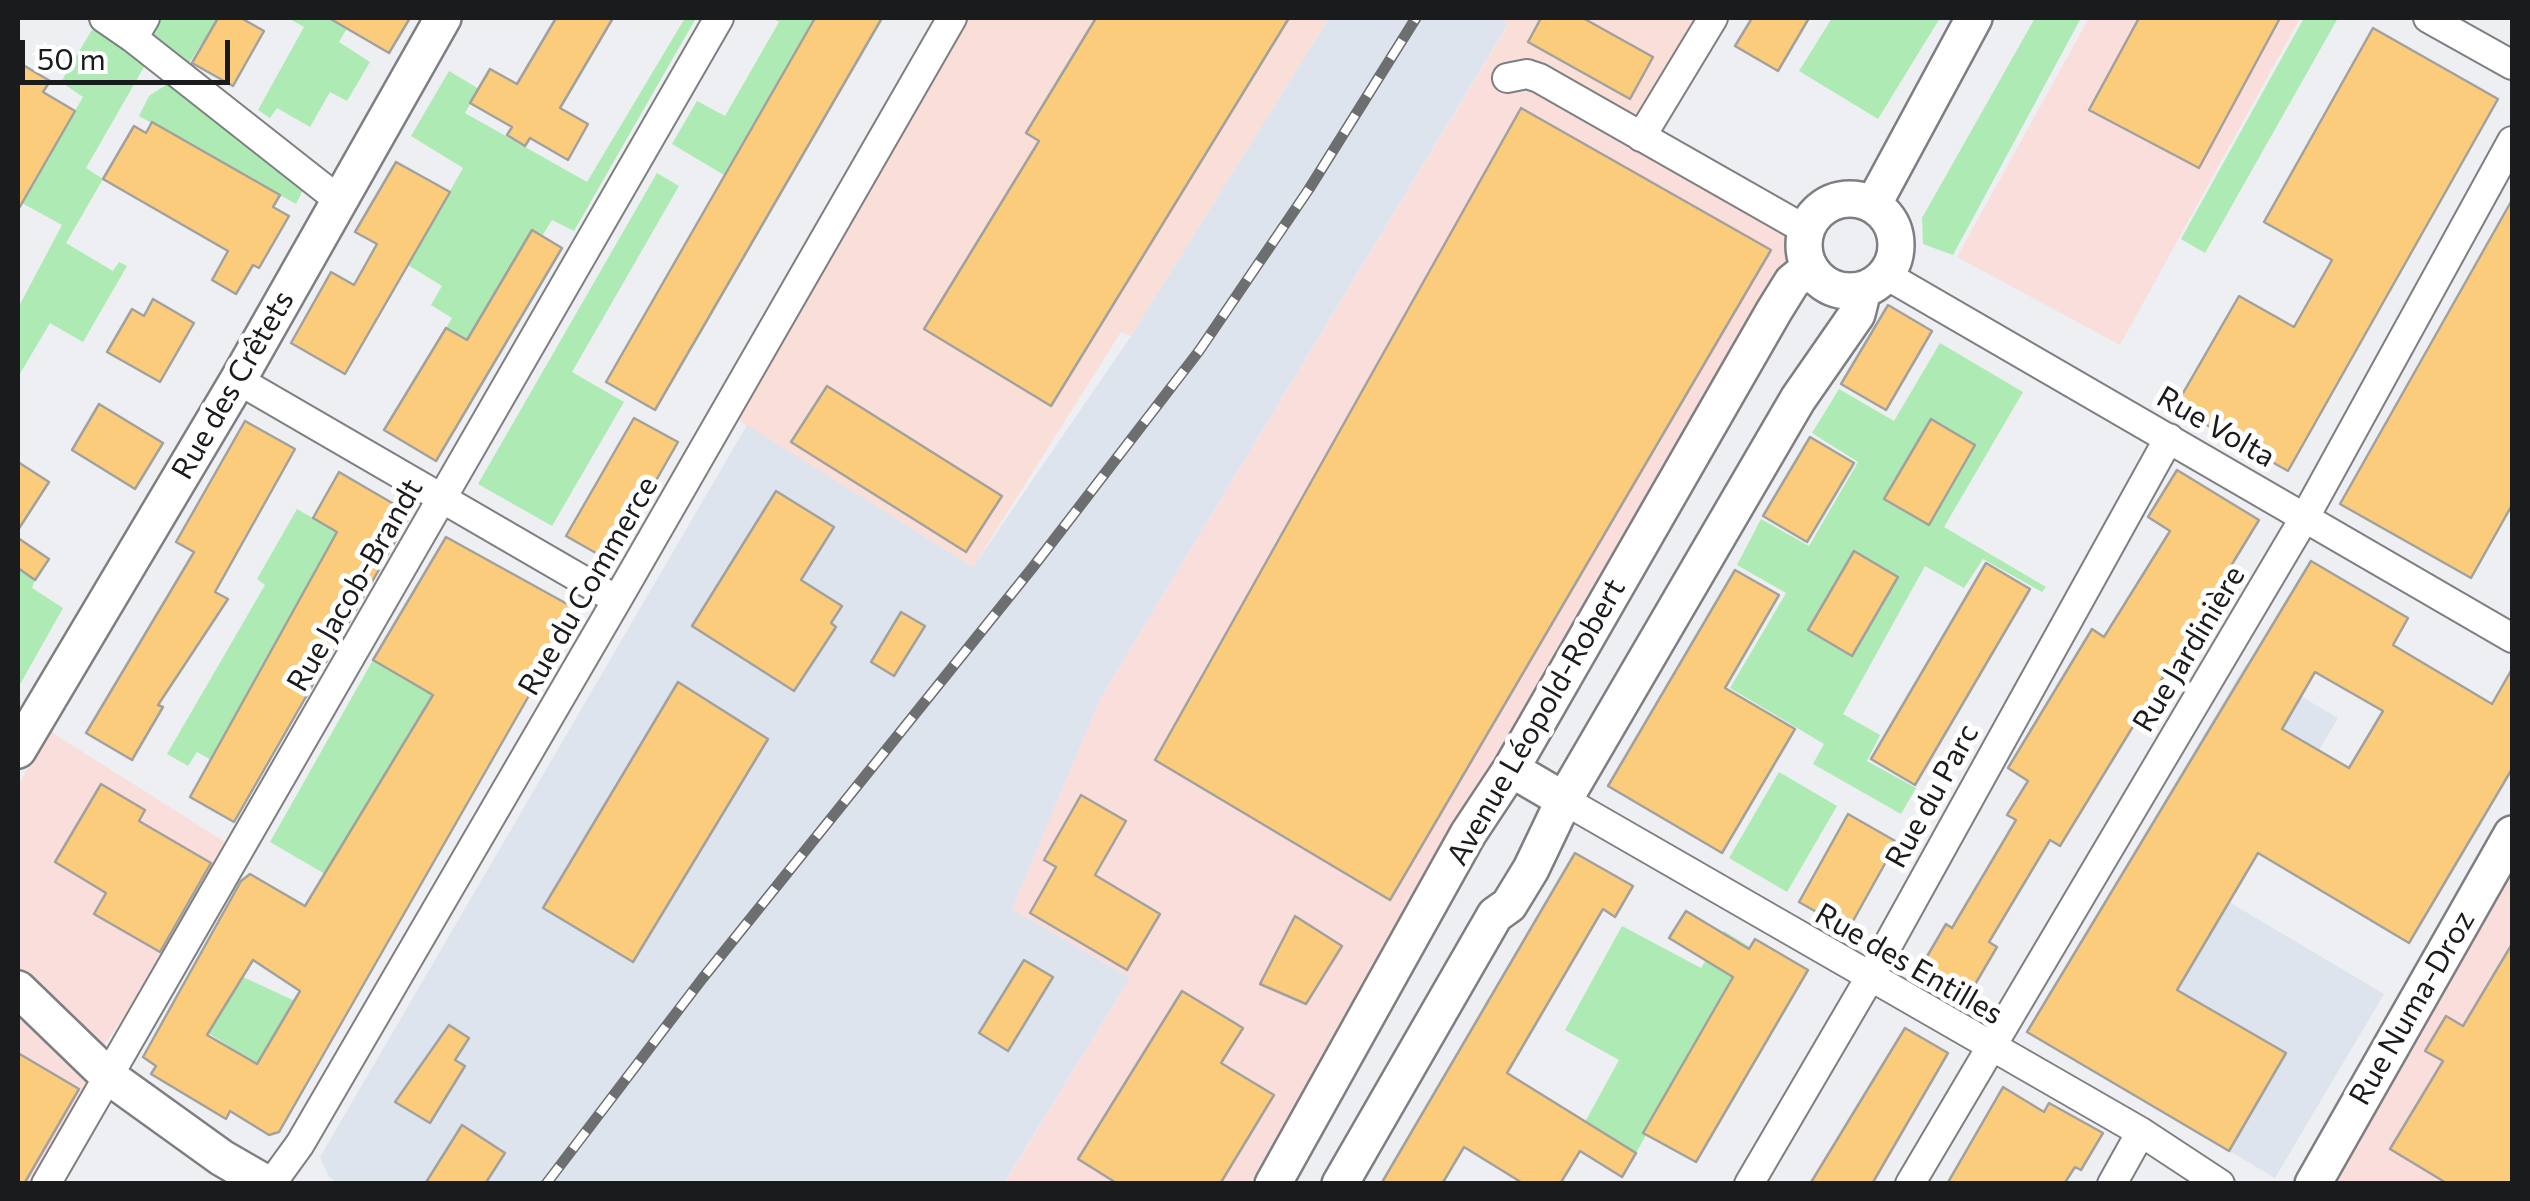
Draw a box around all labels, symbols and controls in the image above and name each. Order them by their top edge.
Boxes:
scale bar [25,20,235,82]
text: 50 m [37,39,106,76]
street label: Rue des Crêtets [164,284,302,486]
street label: Rue Volta [2151,379,2281,475]
street label: Rue du Commerce [511,470,665,702]
street label: Rue Jacob-Brandt [280,472,430,698]
street label: Rue Jardinière [2125,559,2253,739]
street label: Avenue Léopold-Robert [1439,572,1633,872]
street label: Rue du Parc [1878,718,1986,874]
street label: Rue des Entilles [1809,896,2009,1032]
street label: Rue Numa-Droz [2342,904,2482,1112]

